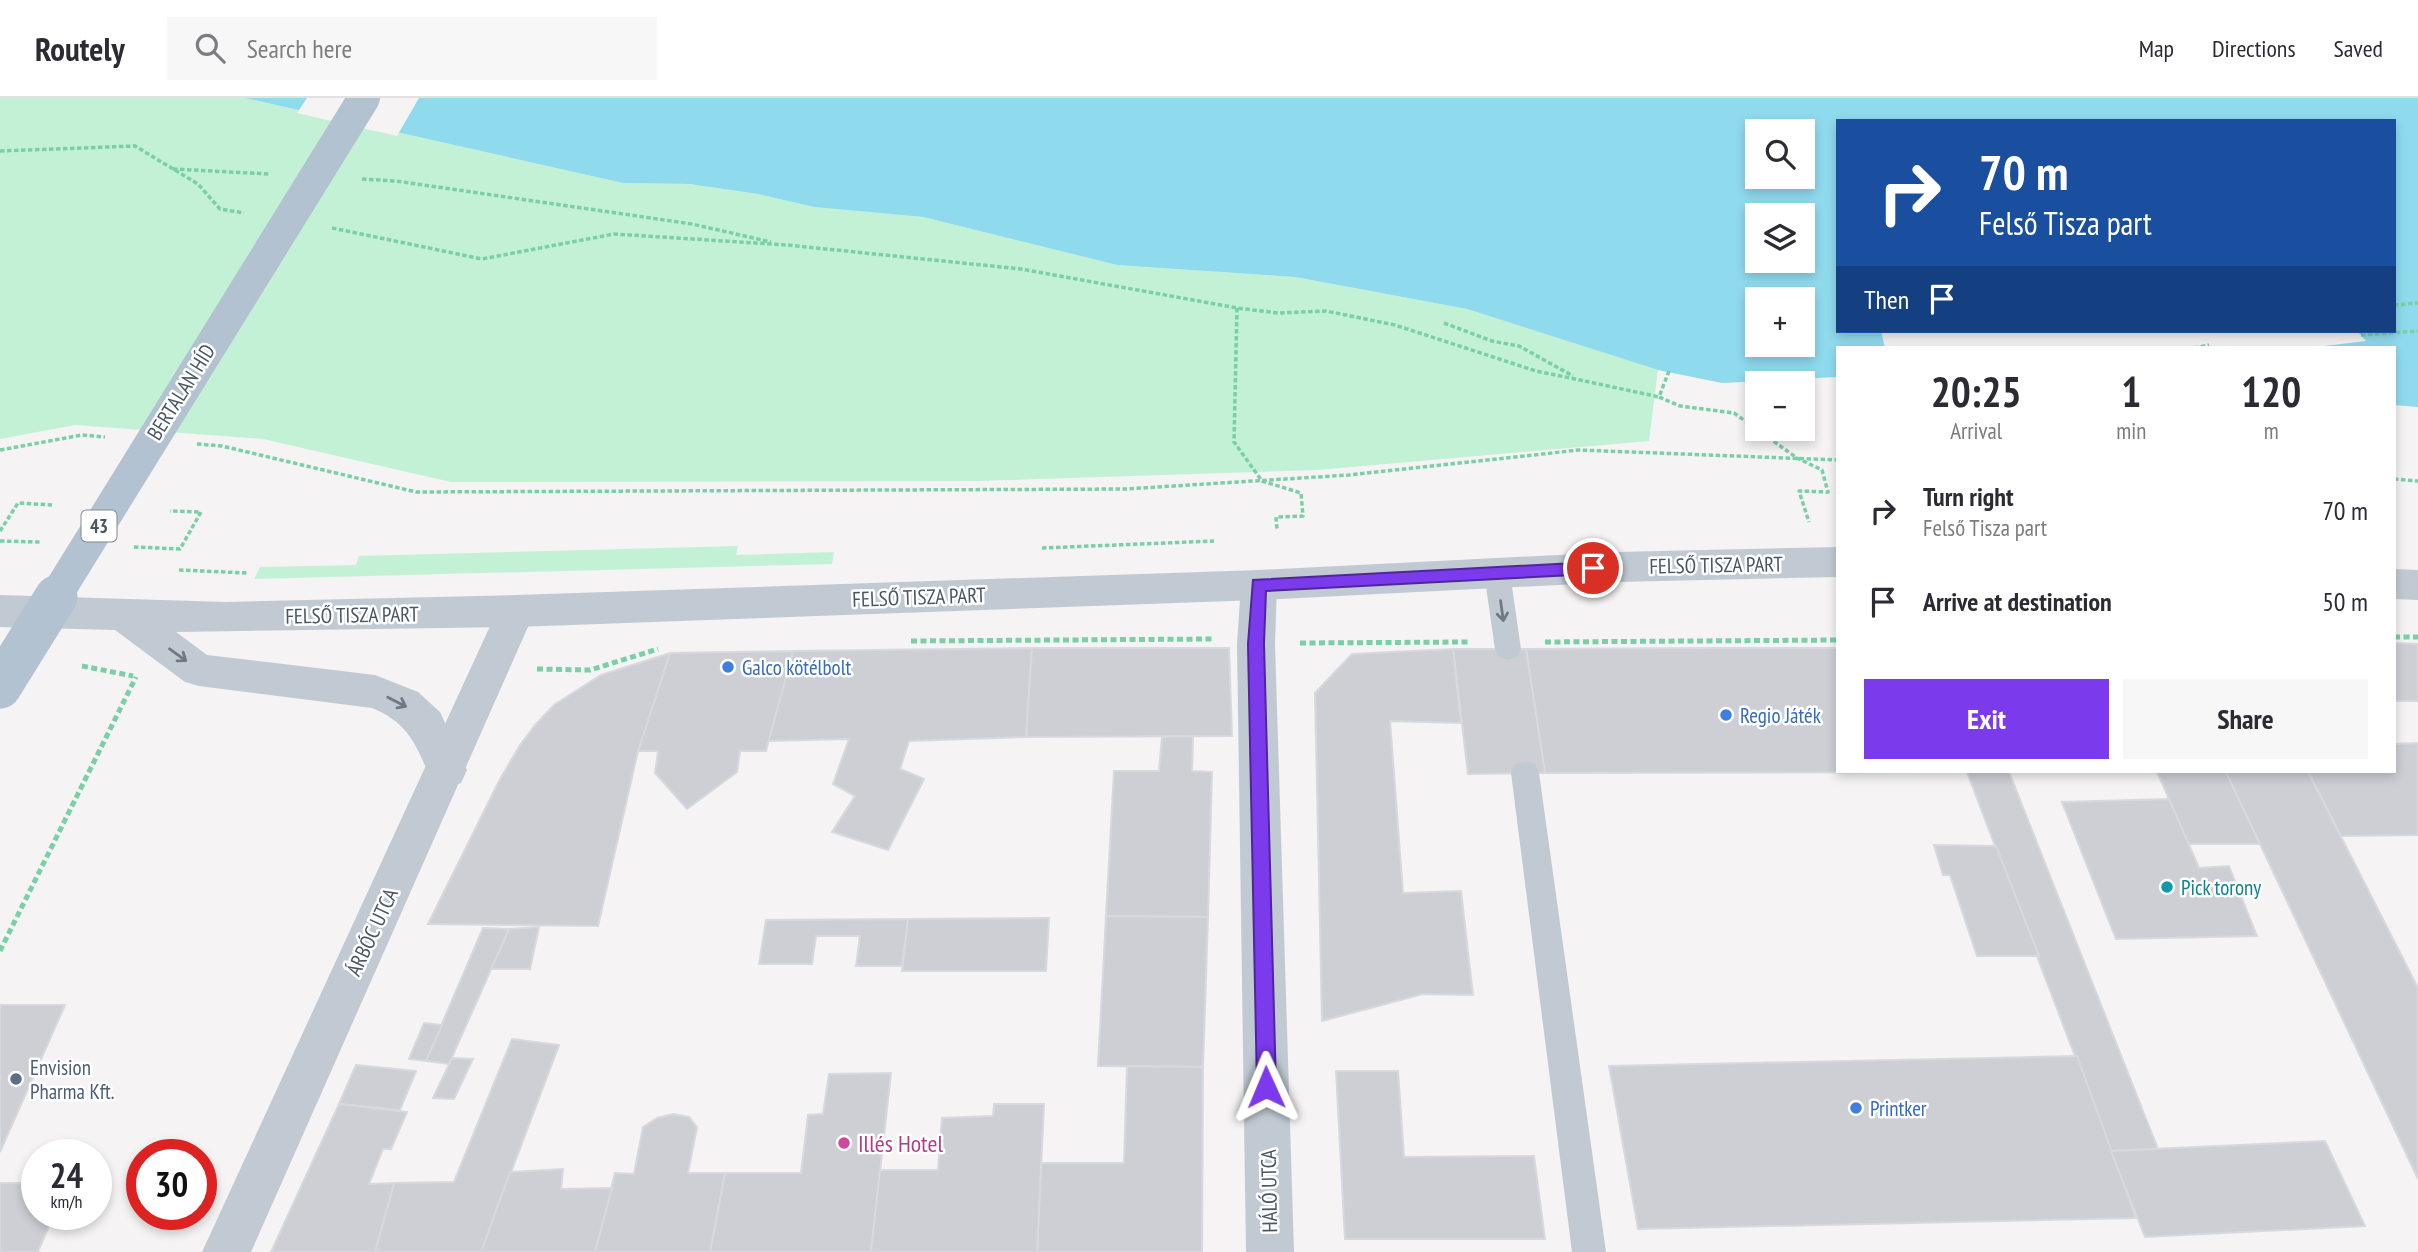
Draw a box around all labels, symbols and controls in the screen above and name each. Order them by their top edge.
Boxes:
search box [167,17,657,80]
text: Routely [35,27,125,70]
icon: search [191,29,229,67]
text: Search here [247,32,352,65]
text: Map [2139,33,2174,64]
text: Directions [2212,33,2296,64]
text: Saved [2334,33,2383,64]
map controls [1745,119,1815,441]
button: search [1745,119,1815,189]
text: 70 m [1979,140,2068,204]
icon: right [1864,147,1955,238]
text: Felső Tisza part [1979,202,2152,244]
button: layers [1745,203,1815,273]
icon: arrive [1923,280,1961,318]
text: Then [1864,283,1909,316]
button: + [1745,287,1815,357]
street label: BERTALAN HÍD [141,339,221,445]
text: 20:25 [1931,364,2022,419]
text: 1 [2121,364,2141,419]
text: 120 [2241,364,2301,419]
button: − [1745,371,1815,441]
text: Arrival [1950,416,2002,445]
text: min [2116,416,2146,445]
text: m [2264,416,2279,445]
text: Turn right [1923,480,2014,513]
icon: right [1864,492,1902,530]
text: 70 m [2322,494,2368,527]
road number: 43 [82,510,116,542]
text: Felső Tisza part [1923,513,2047,542]
pin [1563,538,1623,598]
icon: arrive [1574,549,1612,587]
street label: FELSŐ TISZA PART [1649,550,1784,580]
street label: FELSŐ TISZA PART [852,581,987,613]
icon: arrive [1864,583,1902,621]
text: Arrive at destination [1923,585,2112,618]
text: 50 m [2322,585,2368,618]
one-way arrow [1496,599,1509,622]
street label: FELSŐ TISZA PART [285,600,420,630]
one-way arrow [168,648,187,662]
place label: Galco kötélbolt [742,654,852,681]
marker: Galco kötélbolt [720,659,736,675]
button: Exit [1864,679,2109,759]
button: Share [2123,679,2368,759]
one-way arrow [386,696,407,710]
place label: Regio Játék [1740,702,1821,729]
marker: Regio Játék [1718,707,1734,723]
place label: Pick torony [2181,874,2261,901]
marker: Pick torony [2159,879,2175,895]
street label: ÁRBÓC UTCA [340,884,404,980]
position arrow [1229,1050,1303,1124]
place label: Envision Pharma Kft. [30,1054,114,1105]
marker: Envision Pharma Kft. [8,1071,24,1087]
place label: Printker [1870,1095,1927,1122]
marker: Printker [1848,1100,1864,1116]
place label: Illés Hotel [858,1128,943,1159]
marker: Illés Hotel [836,1135,852,1151]
speed limit sign: 30 [126,1139,217,1230]
street label: HÁLÓ UTCA [1255,1149,1283,1233]
text: 24 [50,1152,83,1198]
text: km/h [51,1190,82,1213]

